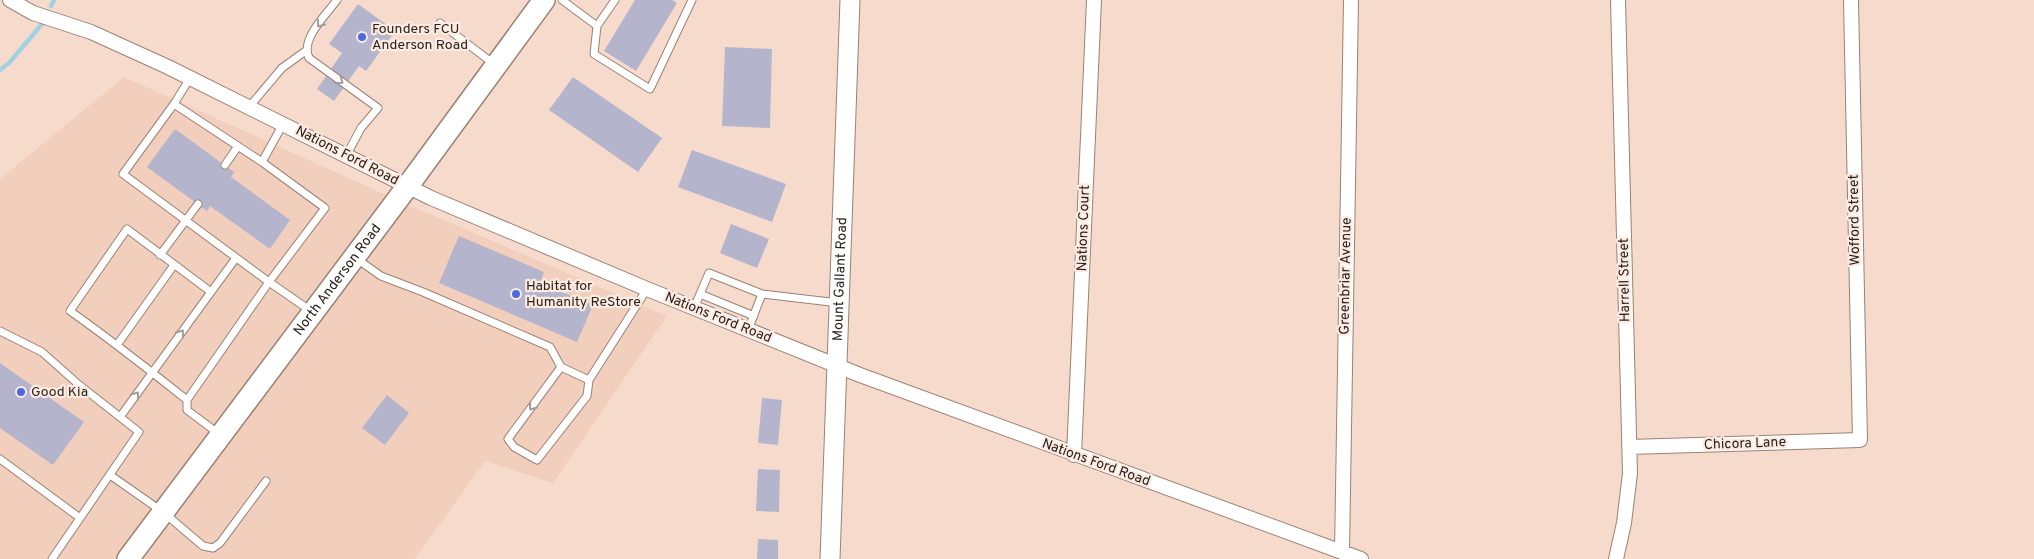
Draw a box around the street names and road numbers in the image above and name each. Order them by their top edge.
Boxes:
street label: Nations Ford Road [292,123,402,189]
street label: Wofford Street [1846,174,1864,266]
street label: Nations Court [1074,184,1094,272]
street label: Mount Gallant Road [829,217,851,341]
street label: Greenbriar Avenue [1336,217,1356,335]
street label: North Anderson Road [290,221,385,339]
street label: Harrell Street [1616,238,1634,322]
street label: Nations Ford Road [662,289,774,347]
street label: Chicora Lane [1704,434,1786,454]
street label: Nations Ford Road [1040,436,1152,490]

